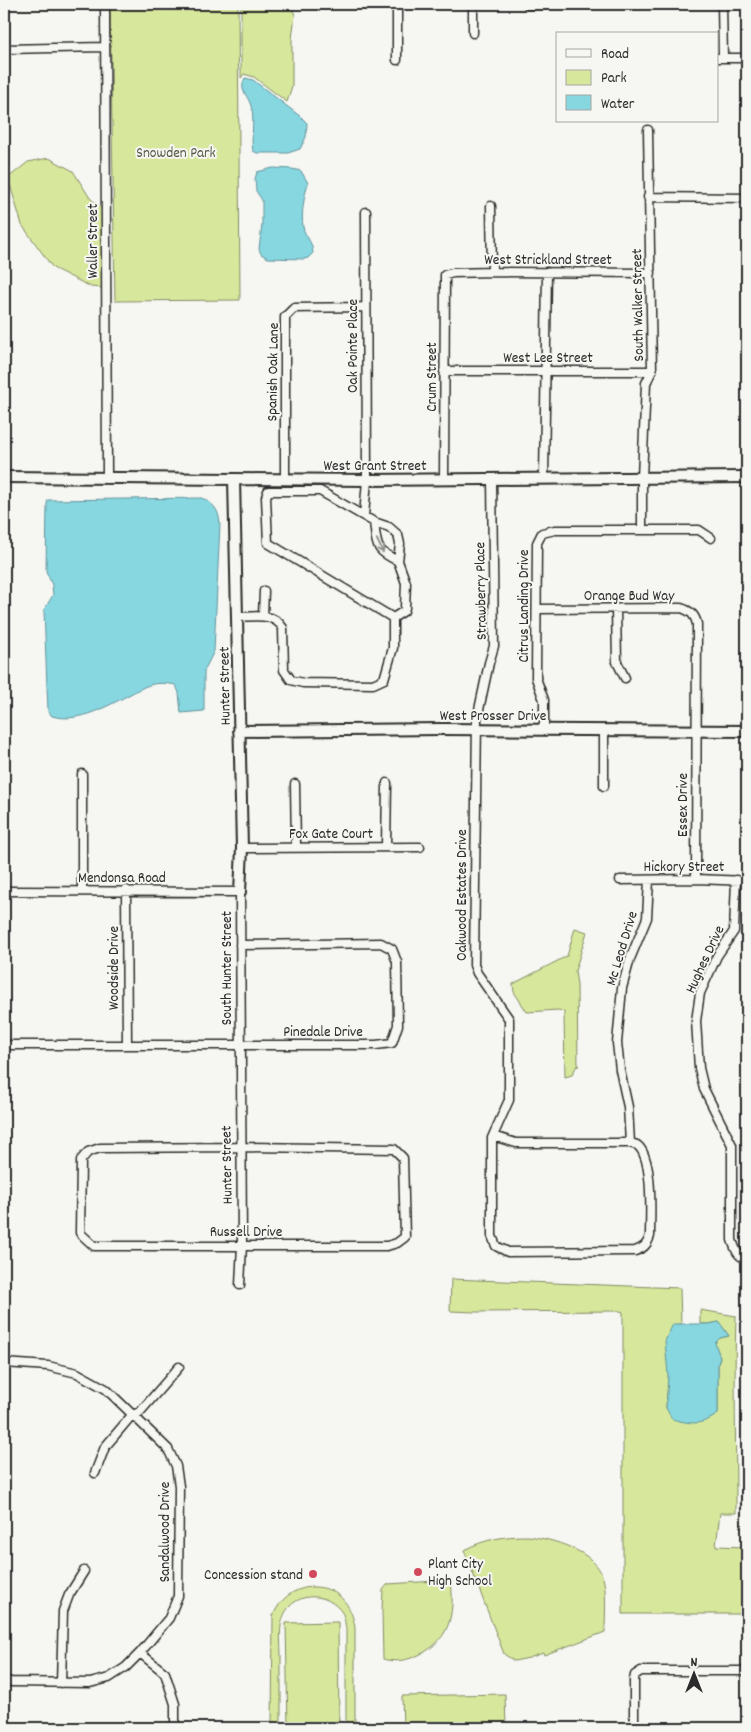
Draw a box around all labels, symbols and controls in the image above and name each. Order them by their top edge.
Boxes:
legend [556,32,718,122]
text: Road [601,44,629,66]
text: Park [601,68,627,90]
text: Water [601,94,635,116]
park label: Snowden Park [136,143,216,165]
street label: Waller Street [83,203,105,278]
street label: South Walker Street [627,248,651,362]
street label: West Strickland Street [484,250,612,272]
street label: Oak Pointe Place [343,299,365,393]
street label: Spanish Oak Lane [262,322,286,422]
street label: Crum Street [422,342,444,412]
street label: West Lee Street [503,348,593,370]
street label: West Grant Street [323,456,427,478]
one-way arrow [375,539,385,554]
street label: Strawberry Place [470,541,494,640]
street label: Citrus Landing Drive [514,549,536,663]
street label: Orange Bud Way [584,586,675,608]
street label: Hunter Street [214,646,238,725]
street label: West Prosser Drive [440,706,547,728]
street label: Essex Drive [673,773,695,837]
street label: Fox Gate Court [289,824,374,846]
street label: Oakwood Estates Drive [452,829,474,961]
street label: Hickory Street [644,857,725,879]
street label: Mendonsa Road [78,868,166,890]
street label: Mc Leod Drive [601,908,645,989]
street label: South Hunter Street [217,910,239,1025]
street label: Hughes Drive [680,922,731,998]
street label: Woodside Drive [104,926,126,1010]
street label: Pinedale Drive [283,1022,363,1044]
street label: Hunter Street [216,1125,240,1204]
street label: Russell Drive [210,1222,283,1244]
street label: Sandalwood Drive [155,1481,177,1582]
place label: Plant City High School [428,1554,492,1593]
place label: Concession stand [204,1565,303,1587]
marker: Plant City High School [412,1566,424,1578]
marker: Concession stand [307,1568,319,1580]
north arrow [668,1650,718,1700]
text: N [691,1653,698,1673]

